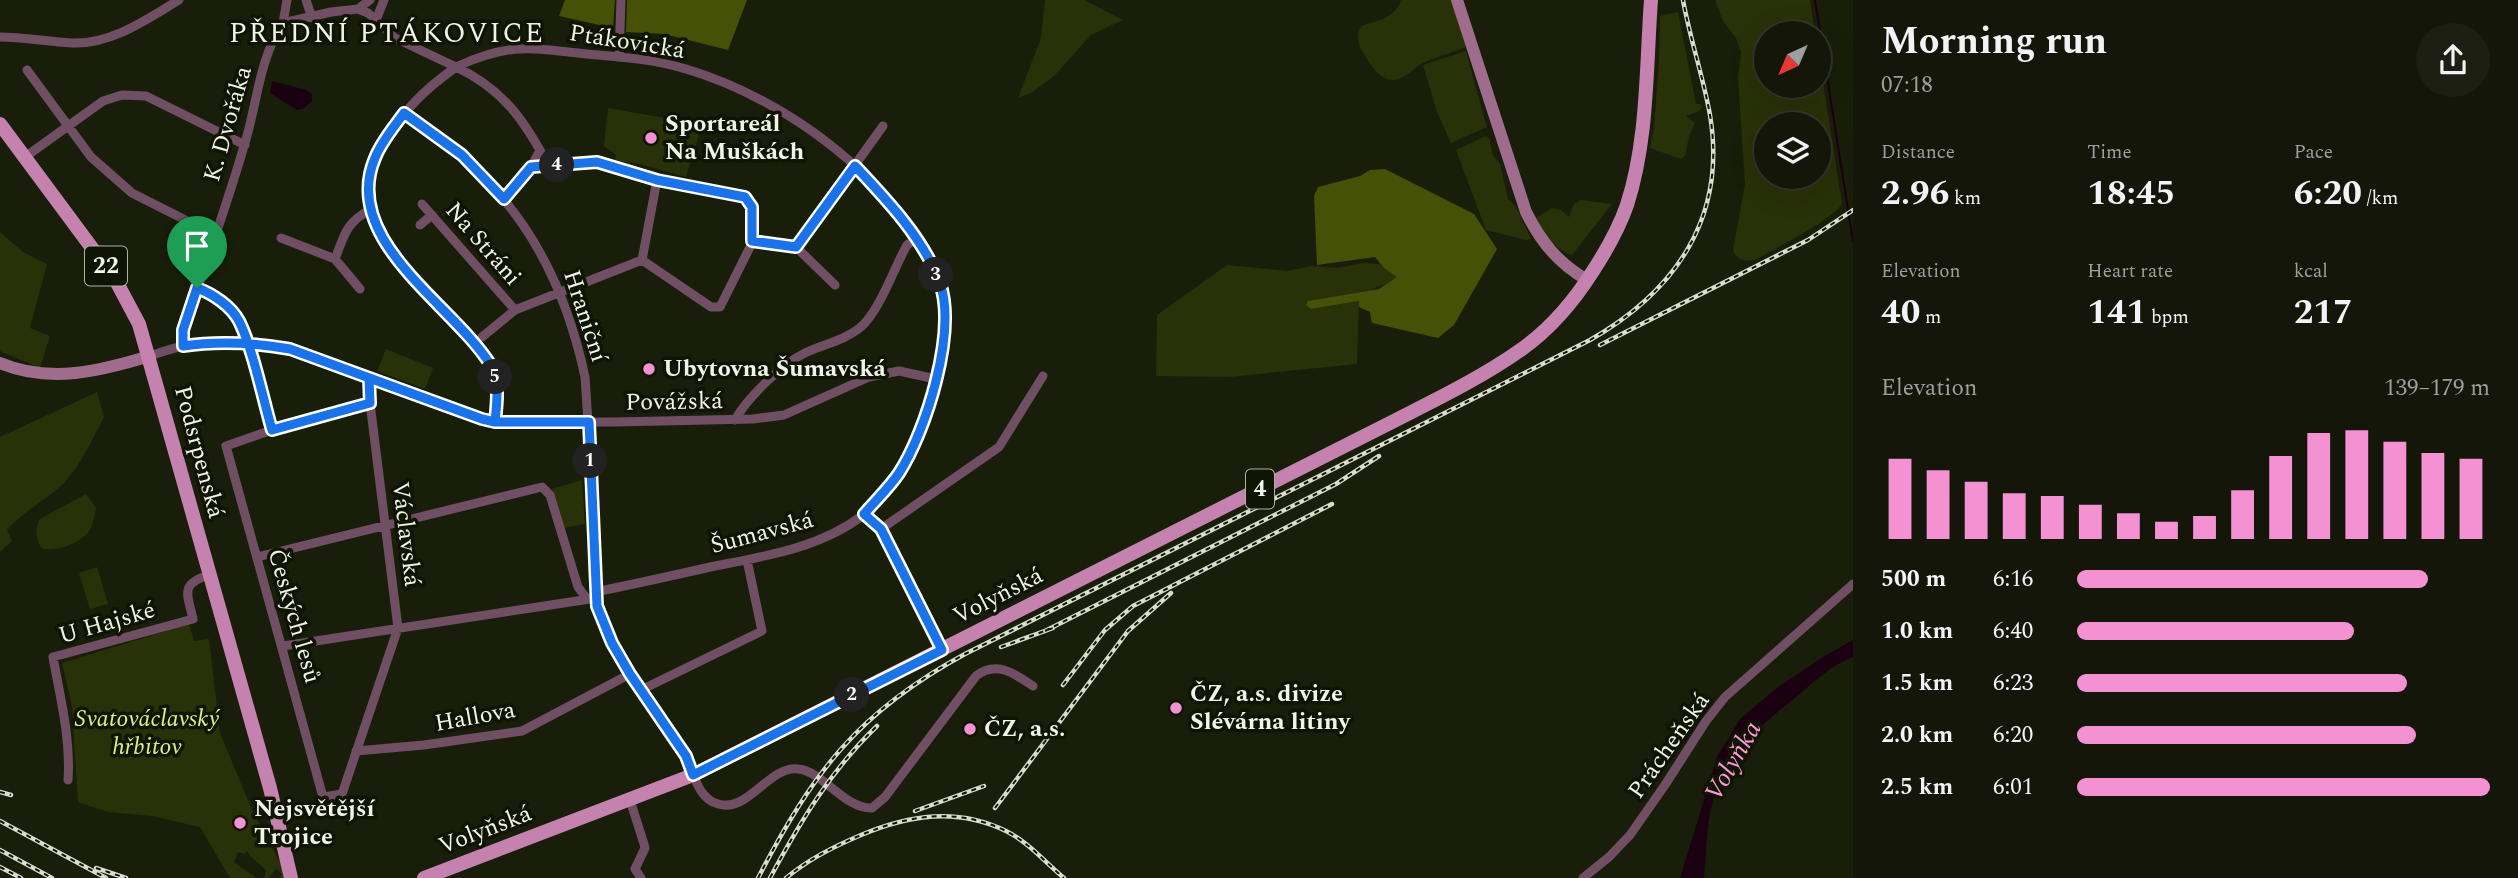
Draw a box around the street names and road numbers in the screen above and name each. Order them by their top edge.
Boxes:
street label: Ptákovická [567,15,688,69]
street label: K. Dvořáka [194,62,262,186]
street label: Na Stráni [436,194,530,294]
road number: 22 [85,246,127,286]
street label: Hraniční [553,265,617,368]
street label: Podsrpenská [164,382,234,522]
street label: Povážská [625,383,723,421]
road number: 4 [1246,470,1274,509]
street label: Václavská [382,480,430,589]
street label: Šumavská [707,502,818,564]
street label: Českých lesů [258,545,330,687]
street label: Volyňská [947,558,1050,634]
street label: U Hajské [54,592,160,654]
street label: Prácheňská [1619,685,1719,807]
street label: Hallova [432,692,518,742]
street label: Volyňská [433,796,537,864]

